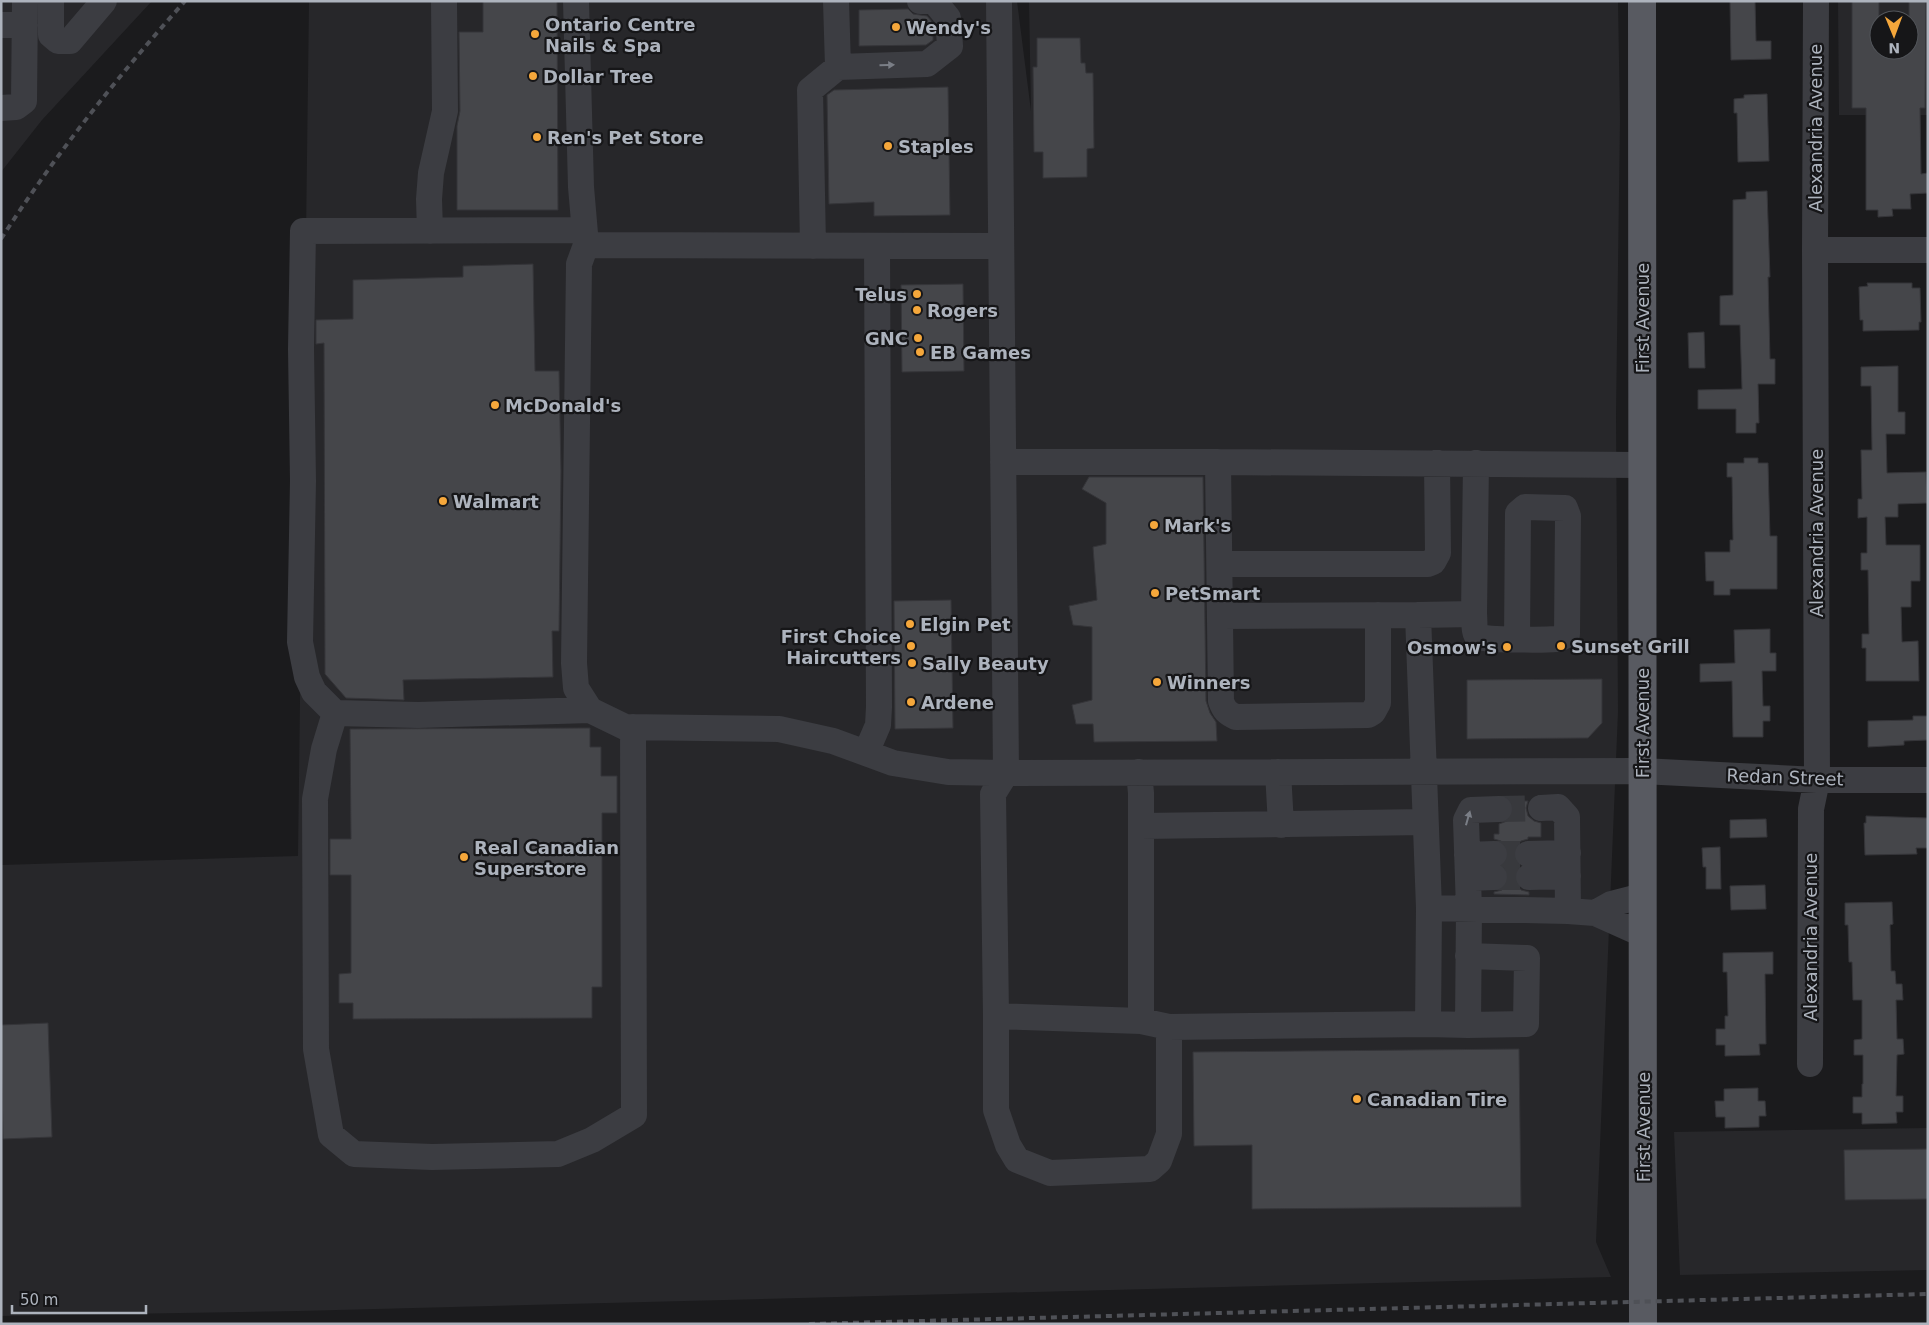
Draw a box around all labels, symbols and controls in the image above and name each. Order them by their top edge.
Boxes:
north arrow [1869,10,1919,60]
place label: Ontario Centre Nails & Spa [545,14,695,56]
place label: Wendy's [906,17,991,38]
marker: Wendy's [890,21,902,33]
marker: Ontario Centre Nails & Spa [529,28,541,40]
text: N [1888,40,1900,56]
street label: Alexandria Avenue [1805,44,1826,212]
one-way arrow [879,61,895,69]
place label: Dollar Tree [543,66,654,87]
marker: Dollar Tree [527,70,539,82]
place label: Ren's Pet Store [547,127,704,148]
marker: Ren's Pet Store [531,131,543,143]
place label: Staples [898,136,974,157]
marker: Staples [882,140,894,152]
street label: First Avenue [1632,263,1653,373]
place label: Telus [855,284,907,305]
marker: Telus [911,288,923,300]
place label: Rogers [927,300,998,321]
marker: Rogers [911,304,923,316]
place label: GNC [865,328,908,349]
marker: GNC [912,332,924,344]
place label: EB Games [930,342,1031,363]
marker: EB Games [914,346,926,358]
place label: McDonald's [505,395,621,416]
marker: McDonald's [489,399,501,411]
street label: Alexandria Avenue [1806,449,1827,617]
place label: Walmart [453,491,539,512]
marker: Walmart [437,495,449,507]
place label: Mark's [1164,515,1231,536]
marker: Mark's [1148,519,1160,531]
place label: PetSmart [1165,583,1261,604]
marker: PetSmart [1149,587,1161,599]
place label: Elgin Pet [920,614,1011,635]
marker: Elgin Pet [904,618,916,630]
place label: First Choice Haircutters [781,626,901,668]
place label: Sunset Grill [1571,636,1690,657]
place label: Osmow's [1407,637,1497,658]
marker: First Choice Haircutters [905,640,917,652]
marker: Sunset Grill [1555,640,1567,652]
marker: Osmow's [1501,641,1513,653]
place label: Sally Beauty [922,653,1049,674]
marker: Sally Beauty [906,657,918,669]
street label: First Avenue [1632,668,1653,778]
place label: Winners [1167,672,1250,693]
marker: Winners [1151,676,1163,688]
place label: Ardene [921,692,994,713]
marker: Ardene [905,696,917,708]
street label: Redan Street [1726,764,1844,790]
one-way arrow [1465,811,1473,826]
place label: Real Canadian Superstore [474,837,619,879]
marker: Real Canadian Superstore [458,851,470,863]
street label: Alexandria Avenue [1800,853,1821,1021]
street label: First Avenue [1633,1072,1654,1182]
place label: Canadian Tire [1367,1089,1507,1110]
marker: Canadian Tire [1351,1093,1363,1105]
scale bar [12,1282,146,1314]
text: 50 m [20,1291,58,1309]

